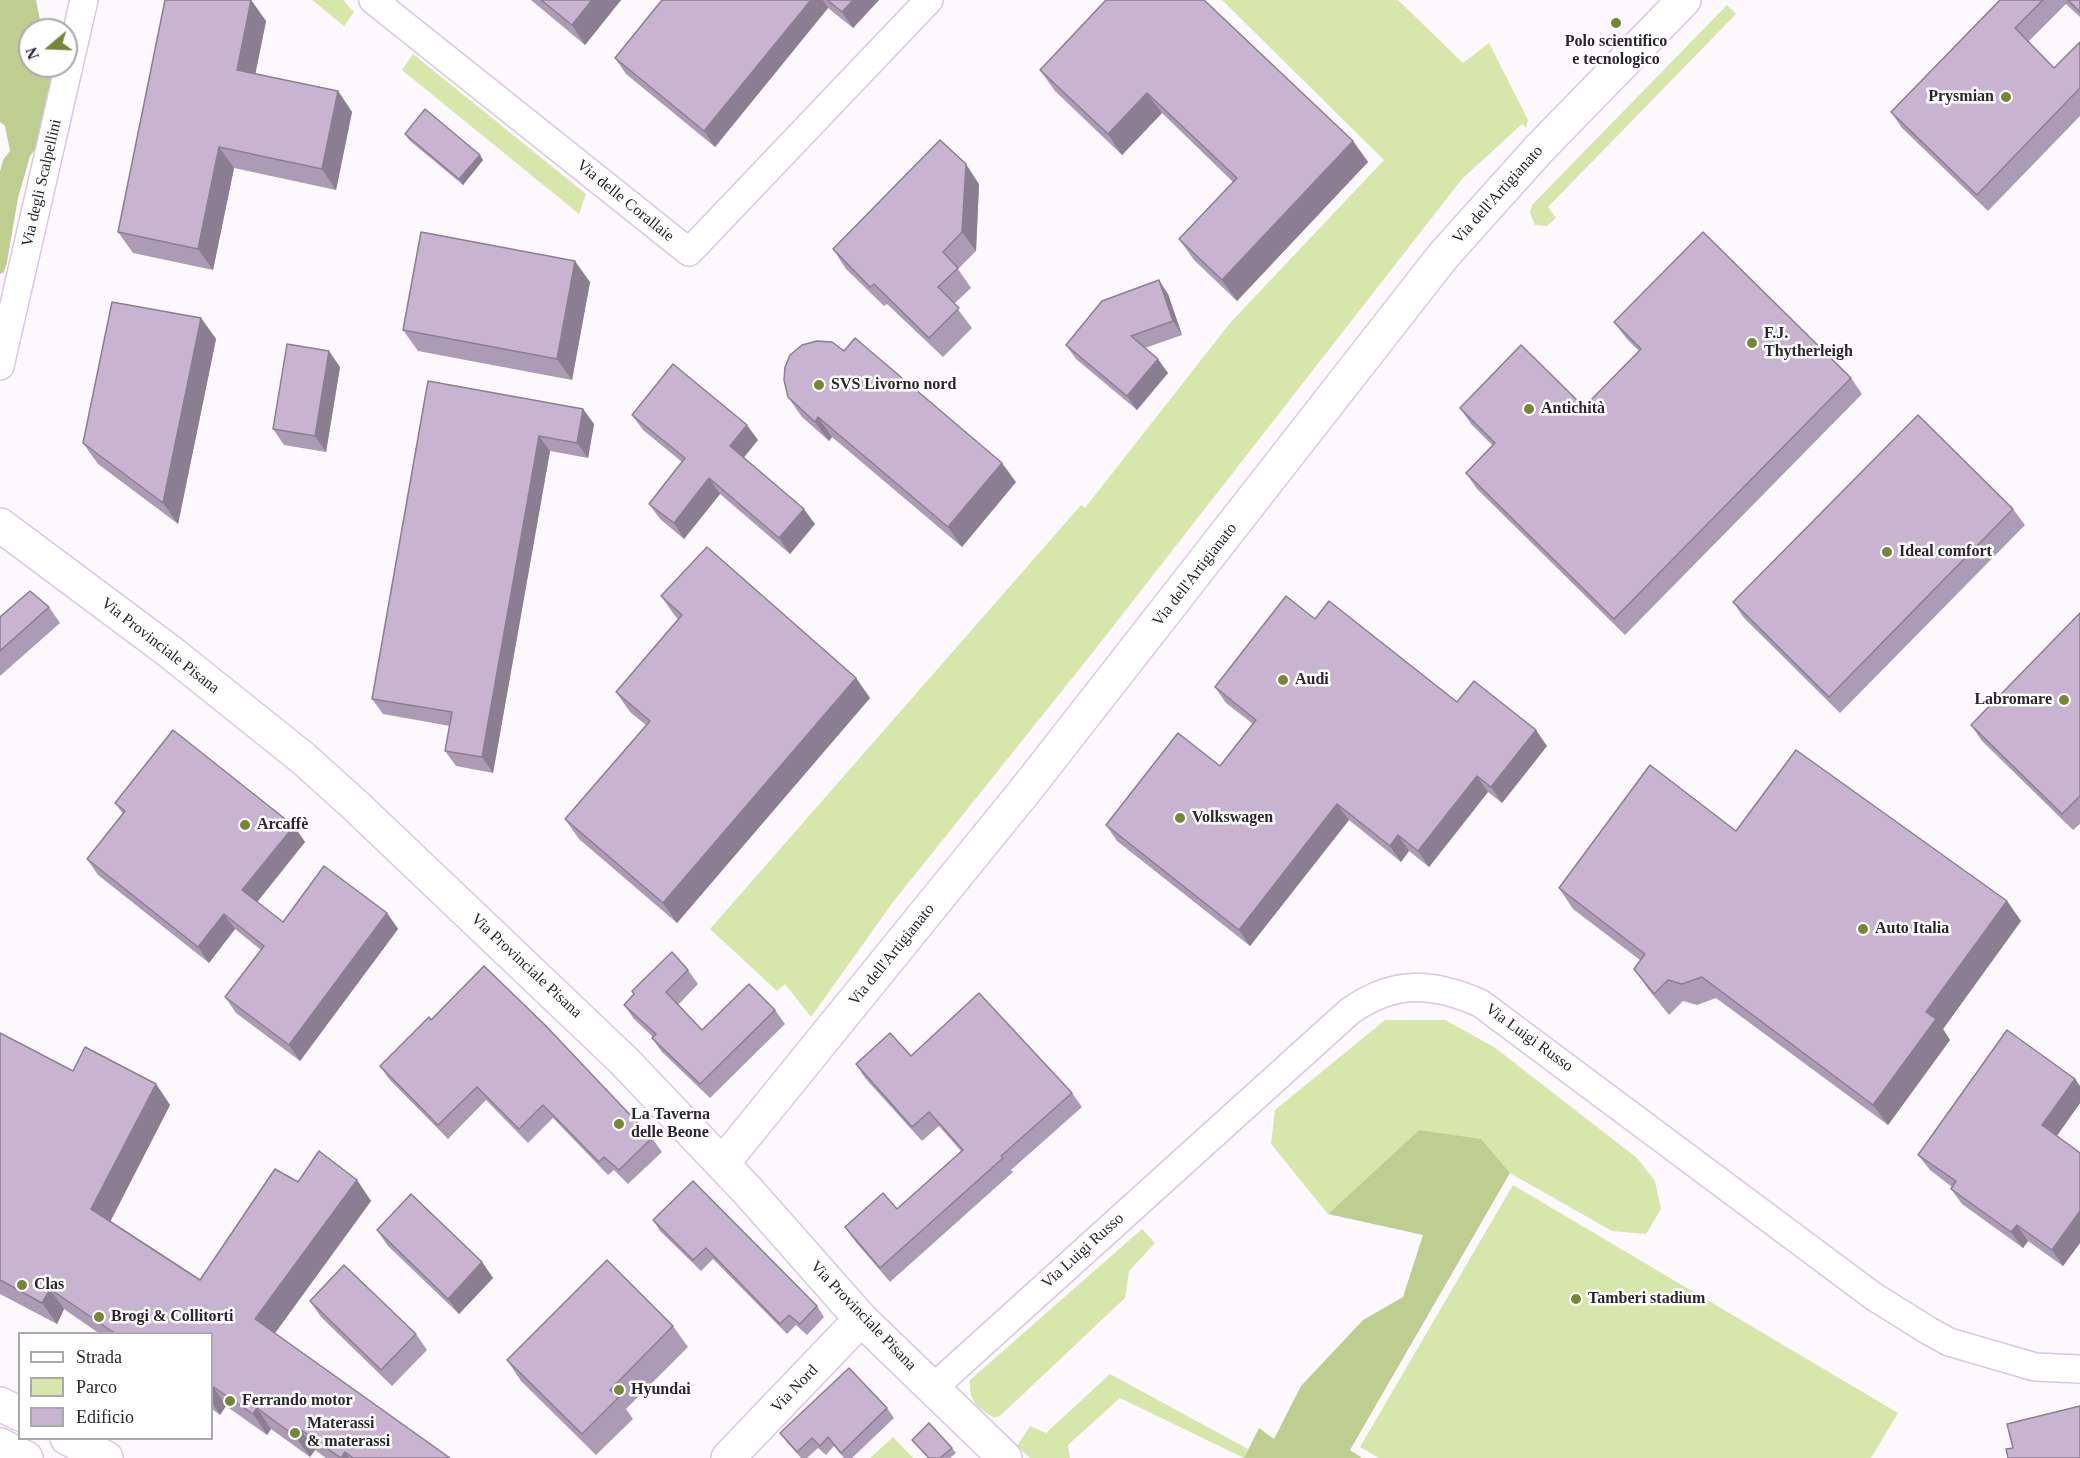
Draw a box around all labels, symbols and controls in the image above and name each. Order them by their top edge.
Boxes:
marker: Polo scientifico e tecnologico [1609,16,1623,30]
north arrow [18,18,78,78]
place label: Polo scientifico e tecnologico [1565,32,1667,70]
text: N [22,45,42,62]
place label: Prysmian [1928,87,1994,107]
marker: Prysmian [1999,90,2013,104]
street label: Via degli Scalpellini [18,117,66,249]
street label: Via dell'Artigianato [1449,142,1547,248]
street label: Via delle Corallaie [572,156,678,246]
place label: F.J. Thytherleigh [1764,324,1853,362]
marker: F.J. Thytherleigh [1745,336,1759,350]
place label: SVS Livorno nord [831,375,956,395]
marker: SVS Livorno nord [812,378,826,392]
place label: Antichità [1541,399,1605,419]
marker: Antichità [1522,402,1536,416]
street label: Via dell'Artigianato [1149,519,1241,631]
place label: Ideal comfort [1899,542,1992,562]
marker: Ideal comfort [1880,545,1894,559]
street label: Via Provinciale Pisana [97,594,223,698]
place label: Audi [1295,670,1329,690]
marker: Audi [1276,673,1290,687]
place label: Labromare [1974,690,2052,710]
marker: Labromare [2057,693,2071,707]
place label: Volkswagen [1192,808,1273,828]
marker: Volkswagen [1173,811,1187,825]
place label: Arcaffè [257,815,308,835]
marker: Arcaffè [238,818,252,832]
street label: Via dell'Artigianato [845,900,939,1010]
street label: Via Provinciale Pisana [467,910,585,1022]
place label: Auto Italia [1875,919,1949,939]
marker: Auto Italia [1856,922,1870,936]
street label: Via Luigi Russo [1481,1000,1577,1076]
place label: La Taverna delle Beone [631,1105,710,1143]
marker: La Taverna delle Beone [612,1117,626,1131]
street label: Via Luigi Russo [1038,1209,1128,1293]
street label: Via Provinciale Pisana [806,1257,920,1375]
place label: Clas [34,1275,64,1295]
marker: Clas [15,1278,29,1292]
place label: Tamberi stadium [1588,1289,1705,1309]
marker: Tamberi stadium [1569,1292,1583,1306]
place label: Brogi & Collitorti [111,1307,233,1327]
marker: Brogi & Collitorti [92,1310,106,1324]
legend [18,1332,213,1440]
text: Strada [76,1347,122,1367]
street label: Via Nord [768,1361,822,1417]
text: Parco [76,1377,117,1397]
place label: Hyundai [631,1380,691,1400]
marker: Hyundai [612,1383,626,1397]
place label: Ferrando motor [242,1391,353,1411]
marker: Ferrando motor [223,1394,237,1408]
text: Edificio [76,1407,134,1427]
place label: Materassi & materassi [307,1414,390,1452]
marker: Materassi & materassi [288,1426,302,1440]

